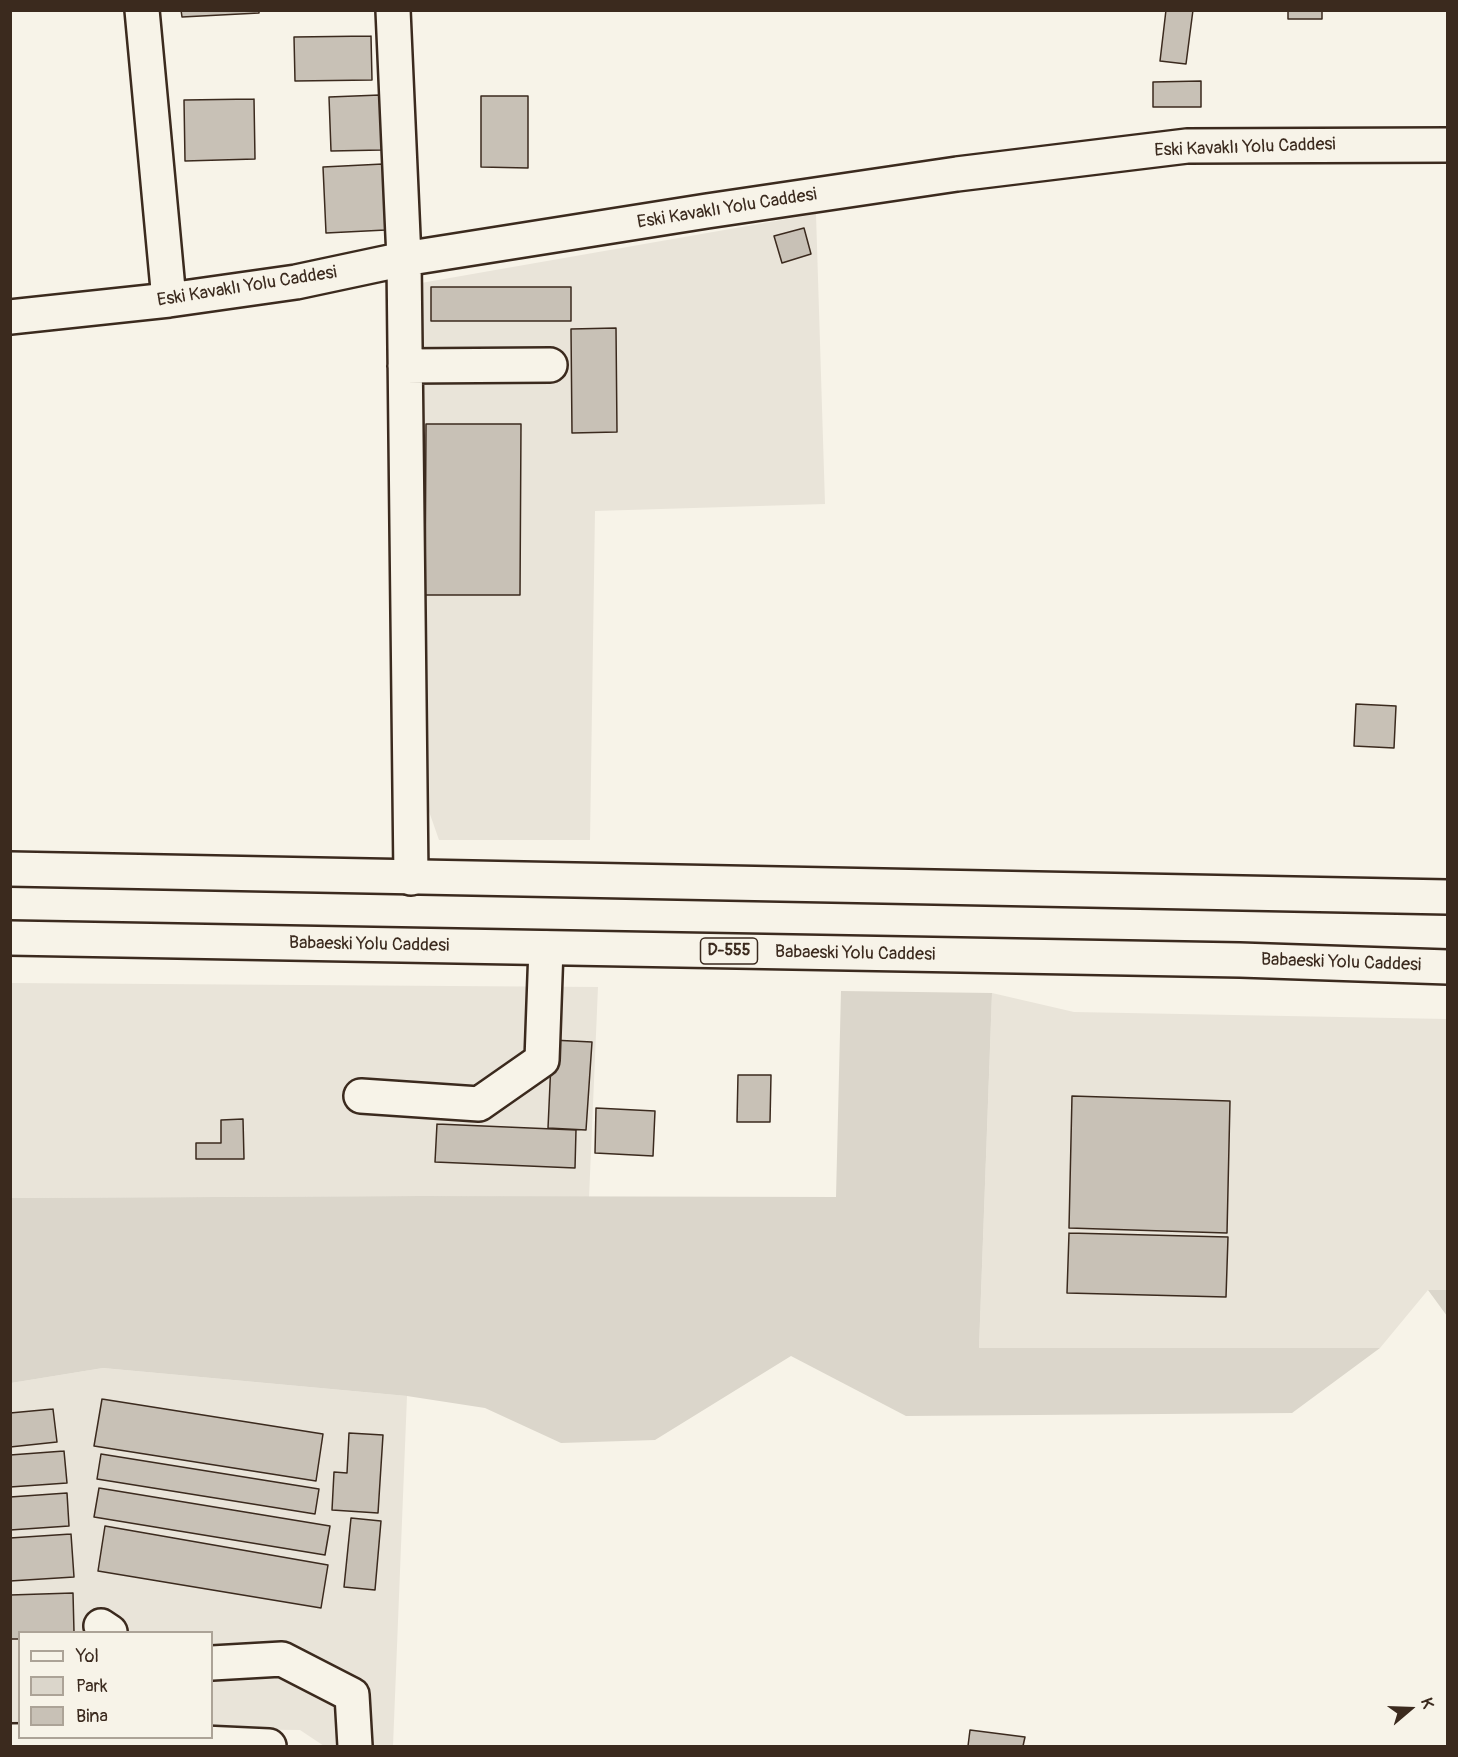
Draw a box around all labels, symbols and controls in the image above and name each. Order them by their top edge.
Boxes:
street label: Eski Kavaklı Yolu Caddesi [1154,134,1336,162]
street label: Eski Kavaklı Yolu Caddesi [636,184,818,234]
street label: Eski Kavaklı Yolu Caddesi [156,262,338,312]
street label: Babaeski Yolu Caddesi [289,933,449,957]
road number: D-555 [700,938,758,964]
street label: Babaeski Yolu Caddesi [775,942,935,966]
street label: Babaeski Yolu Caddesi [1260,949,1422,977]
legend [18,1631,213,1739]
text: Yol [76,1645,99,1668]
text: Park [76,1675,108,1698]
north arrow [1380,1679,1440,1739]
text: K [1416,1695,1438,1711]
text: Bina [76,1705,108,1728]

